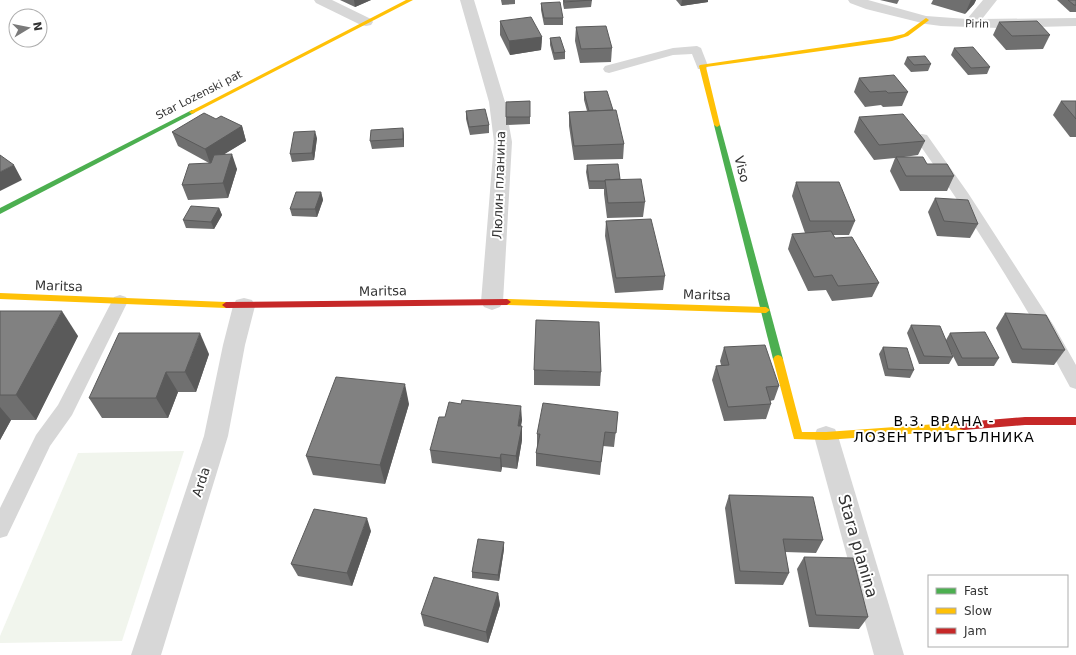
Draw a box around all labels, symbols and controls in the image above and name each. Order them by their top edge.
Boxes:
north arrow [8,8,48,48]
street label: Pirin [965,17,989,31]
text: N [30,21,45,32]
street label: Star Lozenski pat [154,67,245,122]
street label: Люлин планина [490,131,508,239]
street label: Viso [731,154,753,184]
street label: Maritsa [35,278,83,294]
street label: Maritsa [359,283,407,299]
street label: Maritsa [683,287,731,303]
district label: В.З. ВРАНА - ЛОЗЕН ТРИЪГЪЛНИКА [853,413,1035,445]
street label: Arda [189,465,213,499]
street label: Stara planina [834,492,882,600]
legend [928,575,1068,647]
text: Fast [964,584,988,598]
text: Slow [964,604,992,618]
text: Jam [963,624,987,638]

